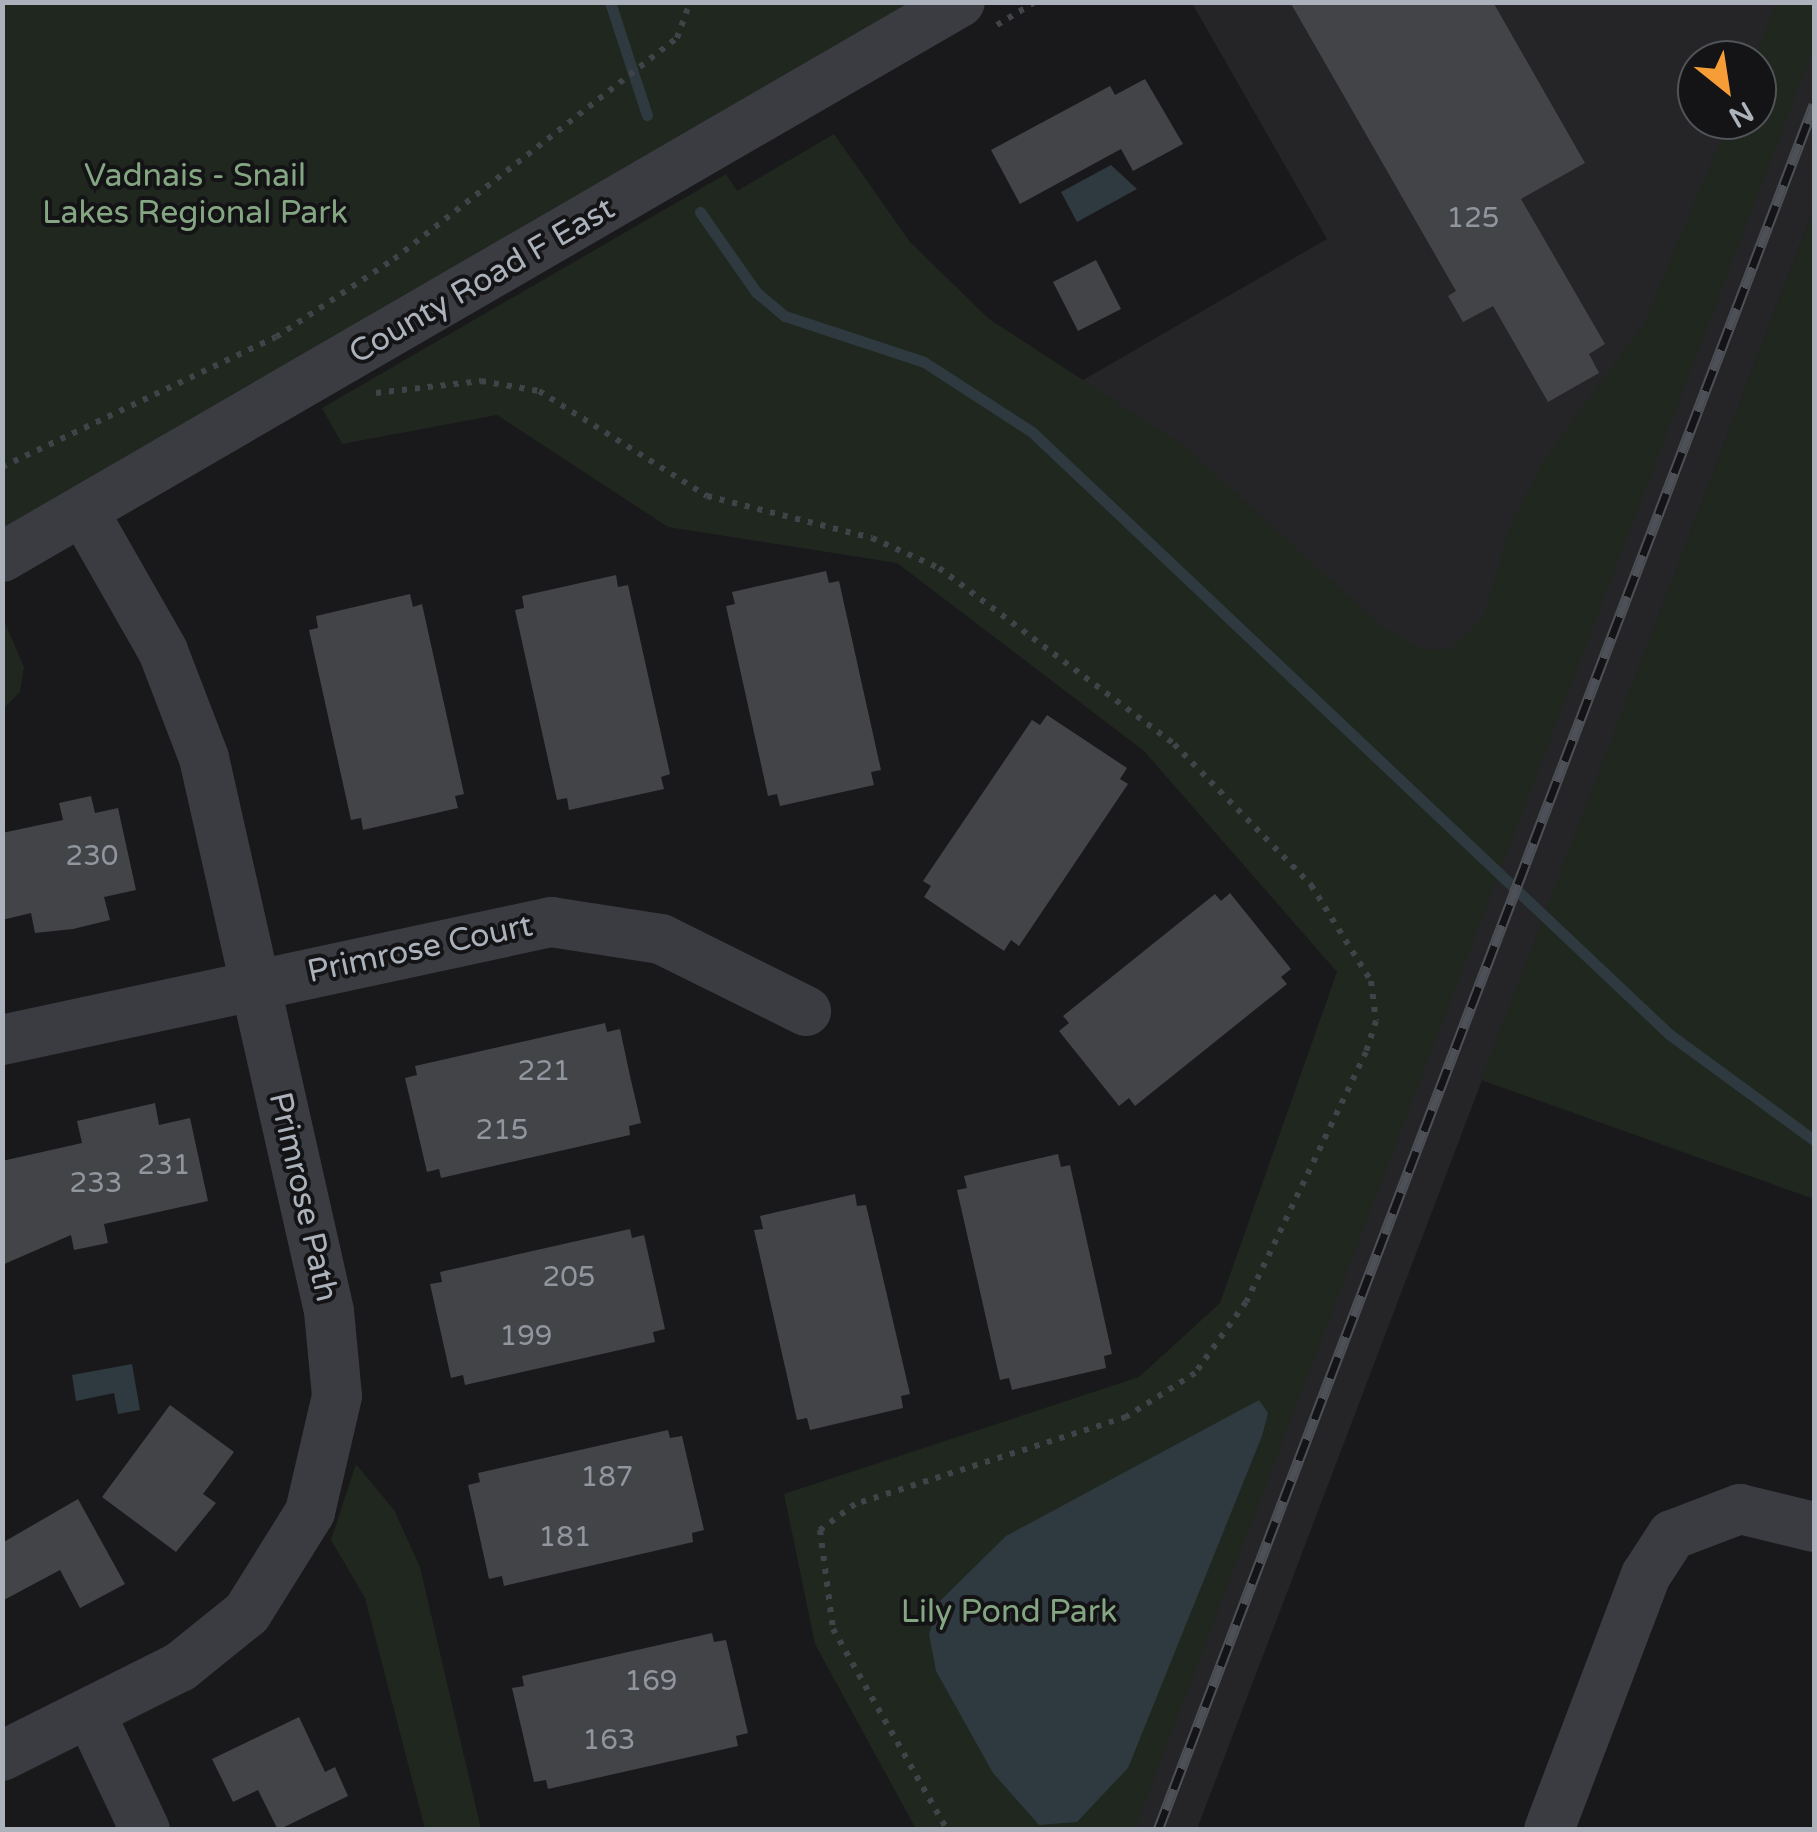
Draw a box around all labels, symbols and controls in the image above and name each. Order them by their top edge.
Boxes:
north arrow [1677,40,1777,140]
text: N [1723,94,1759,135]
park label: Vadnais - Snail Lakes Regional Park [42,158,348,233]
street label: County Road F East [343,190,621,372]
house number: 125 [1447,201,1499,235]
house number: 230 [66,839,118,873]
street label: Primrose Court [304,906,536,992]
house number: 221 [518,1054,570,1088]
street label: Primrose Path [260,1088,346,1306]
house number: 215 [476,1113,528,1147]
house number: 231 [138,1148,190,1182]
house number: 233 [70,1166,122,1200]
house number: 205 [543,1260,595,1294]
house number: 199 [500,1319,552,1353]
house number: 187 [581,1460,633,1494]
house number: 181 [539,1520,591,1554]
park label: Lily Pond Park [901,1593,1117,1631]
house number: 169 [625,1664,677,1698]
house number: 163 [583,1723,635,1757]

